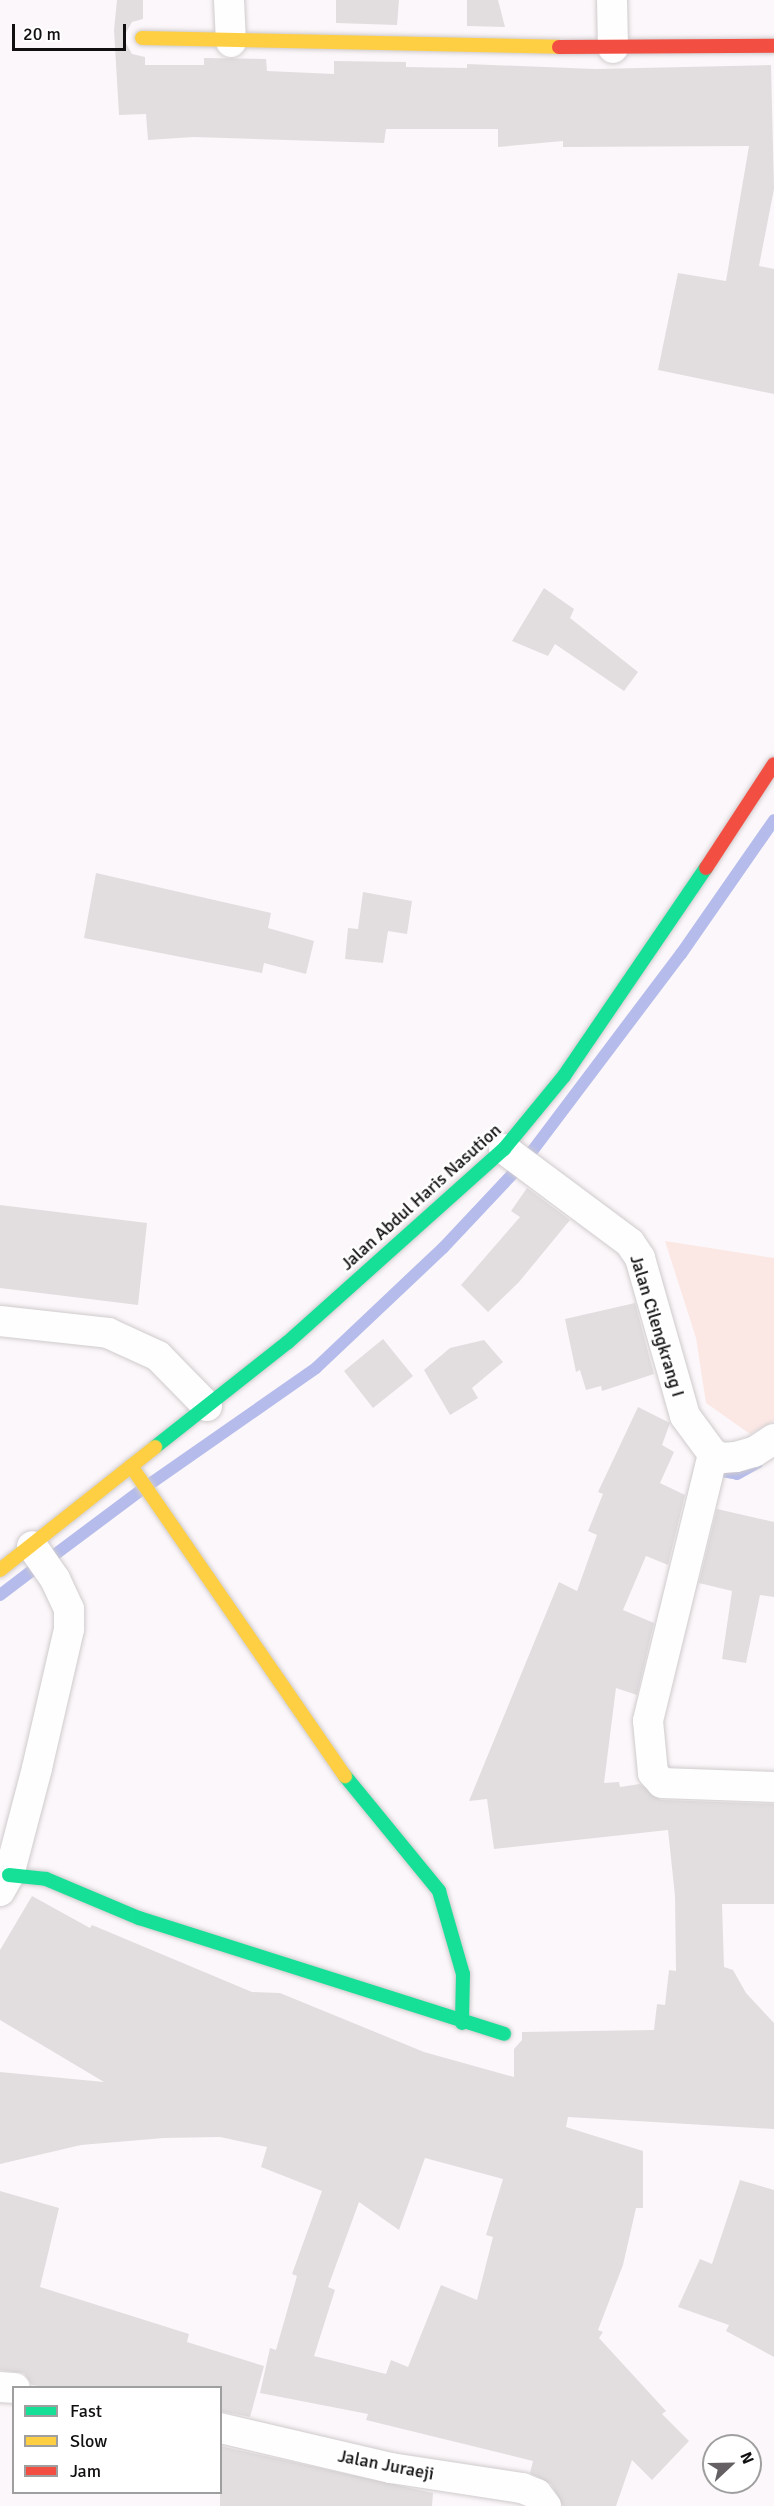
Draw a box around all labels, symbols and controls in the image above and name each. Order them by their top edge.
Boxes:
scale bar [15,12,129,50]
text: 20 m [23,23,61,45]
street label: Jalan Abdul Haris Nasution [336,1119,506,1275]
street label: Jalan Cilengkrang I [625,1252,689,1400]
legend [12,2386,222,2494]
text: Fast [70,2400,102,2422]
text: Slow [70,2430,107,2452]
north arrow [702,2434,762,2494]
street label: Jalan Juraeji [336,2445,436,2485]
text: N [735,2449,758,2467]
text: Jam [70,2460,101,2482]

